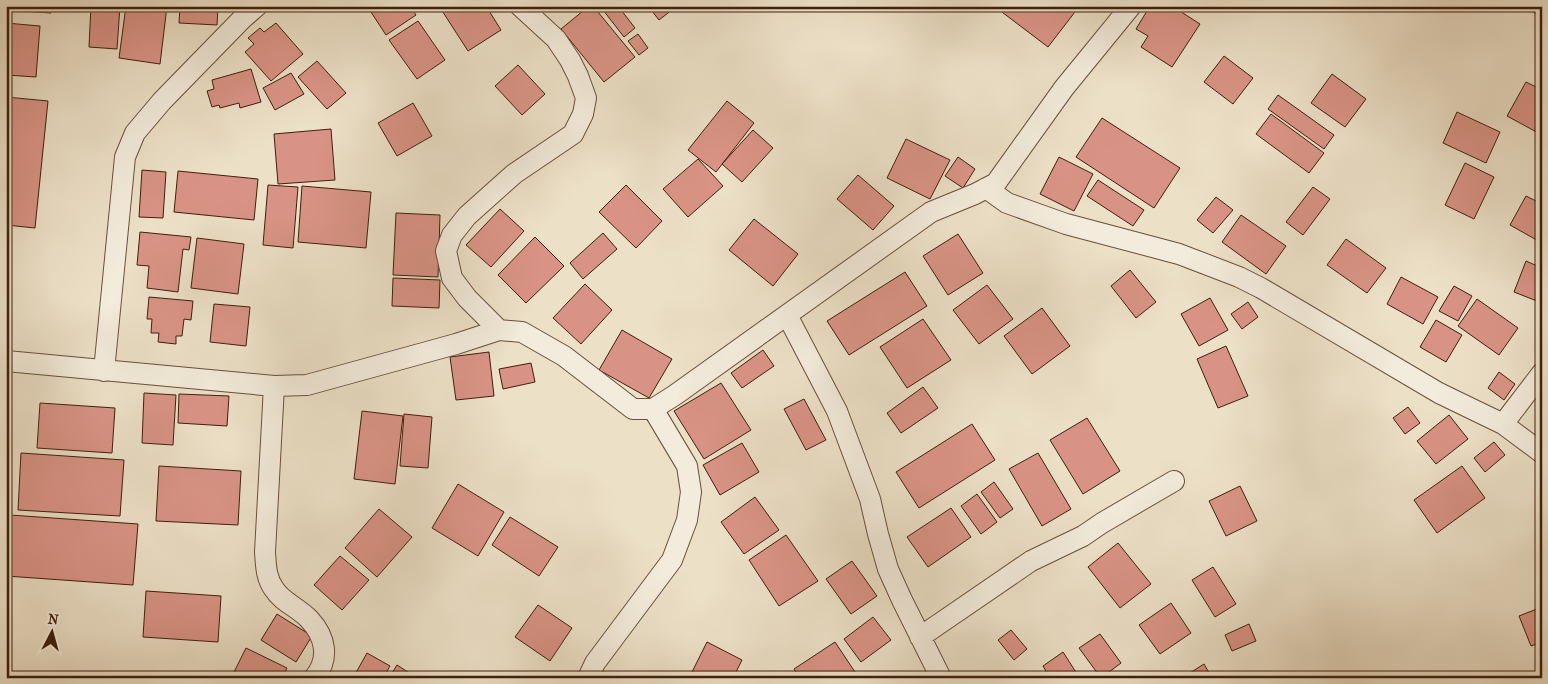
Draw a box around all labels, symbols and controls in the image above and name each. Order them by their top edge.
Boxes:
north arrow [28,606,78,656]
text: N [47,611,60,629]

